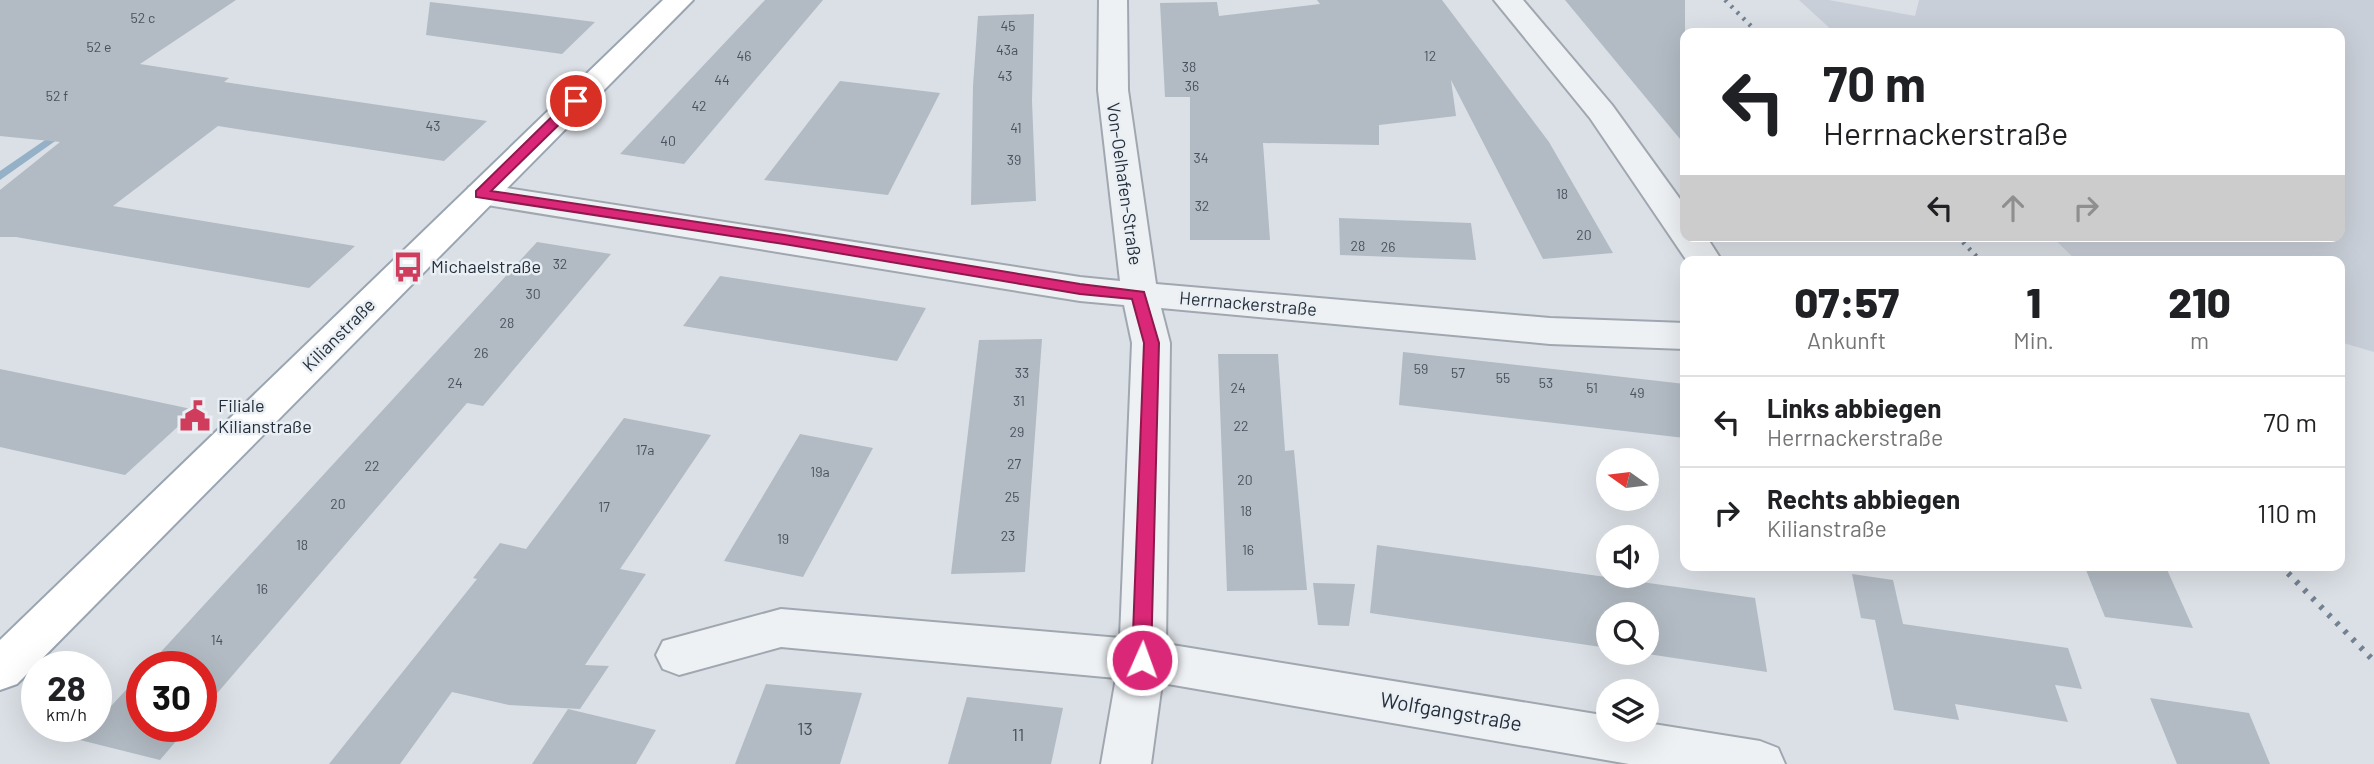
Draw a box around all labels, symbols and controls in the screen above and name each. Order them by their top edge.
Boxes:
house number: 52 c [131,9,155,26]
house number: 45 [1001,17,1015,34]
house number: 52 e [87,38,111,55]
house number: 43a [996,41,1018,58]
house number: 46 [737,47,751,64]
house number: 12 [1424,47,1436,64]
text: 70 m [1823,53,1926,112]
icon: left [1708,56,1799,147]
house number: 38 [1182,58,1196,75]
house number: 43 [998,67,1012,84]
pin [546,71,606,131]
house number: 44 [714,71,730,88]
house number: 36 [1185,77,1199,94]
icon: arrive [557,82,595,120]
house number: 52 f [46,87,68,104]
house number: 42 [691,97,707,114]
street label: Von-Oelhafen-Straße [1103,101,1147,267]
text: Herrnackerstraße [1823,113,2068,151]
house number: 43 [426,117,440,134]
house number: 41 [1010,119,1022,136]
house number: 40 [660,132,676,149]
house number: 34 [1194,149,1208,166]
house number: 39 [1007,151,1021,168]
house number: 18 [1556,185,1568,202]
icon: left [1921,189,1959,227]
icon: ahead [1994,189,2032,227]
icon: right [2067,189,2105,227]
house number: 32 [1195,197,1209,214]
house number: 20 [1576,226,1592,243]
house number: 28 [1351,237,1365,254]
house number: 26 [1381,238,1395,255]
bus stop icon: Michaelstraße [391,250,425,284]
place label: Michaelstraße [431,255,541,277]
house number: 32 [553,255,567,272]
text: 07:57 [1794,276,1899,326]
text: 1 [2026,276,2041,326]
text: 210 [2168,276,2231,326]
house number: 30 [525,285,541,302]
street label: Herrnackerstraße [1178,286,1318,320]
street label: Kilianstraße [297,293,379,375]
house number: 28 [500,314,514,331]
text: Ankunft [1807,326,1886,354]
text: Min. [2013,326,2054,354]
text: m [2190,326,2209,354]
house number: 26 [474,344,488,361]
house number: 59 [1414,360,1428,377]
house number: 33 [1015,364,1029,381]
house number: 57 [1451,364,1465,381]
house number: 55 [1496,369,1510,386]
house number: 24 [447,374,463,391]
house number: 53 [1539,374,1553,391]
house number: 24 [1230,379,1246,396]
house number: 51 [1586,379,1598,396]
house number: 49 [1629,384,1645,401]
house number: 31 [1013,392,1025,409]
text: Links abbiegen [1767,392,1941,423]
place label: Filiale Kilianstraße [218,394,312,437]
public building icon: Filiale Kilianstraße [178,399,212,433]
icon: left [1708,403,1746,441]
text: 70 m [2263,406,2317,437]
house number: 22 [1233,417,1249,434]
house number: 29 [1010,423,1024,440]
text: Herrnackerstraße [1767,423,1943,451]
house number: 17a [636,441,654,458]
north arrow [1596,448,1659,511]
map controls [1596,448,1659,742]
house number: 27 [1007,455,1021,472]
house number: 22 [364,457,380,474]
house number: 19a [810,463,830,480]
house number: 20 [1237,471,1253,488]
text: Rechts abbiegen [1767,483,1960,514]
house number: 25 [1005,488,1019,505]
icon: right [1708,494,1746,532]
house number: 20 [330,495,346,512]
text: 110 m [2257,497,2317,528]
house number: 17 [598,498,610,515]
house number: 18 [1240,502,1252,519]
text: Kilianstraße [1767,514,1887,542]
button: sound [1596,525,1659,588]
house number: 23 [1001,527,1015,544]
house number: 19 [777,530,789,547]
house number: 18 [296,536,308,553]
house number: 16 [1242,541,1254,558]
house number: 16 [256,580,268,597]
button: search [1596,602,1659,665]
position arrow [1105,623,1179,697]
house number: 14 [211,631,223,648]
speed limit sign: 30 [126,651,217,742]
text: 28 [47,666,86,708]
button: layers [1596,679,1659,742]
street label: Wolfgangstraße [1378,686,1524,735]
text: km/h [46,703,87,725]
house number: 13 [797,717,813,739]
house number: 11 [1012,723,1024,745]

